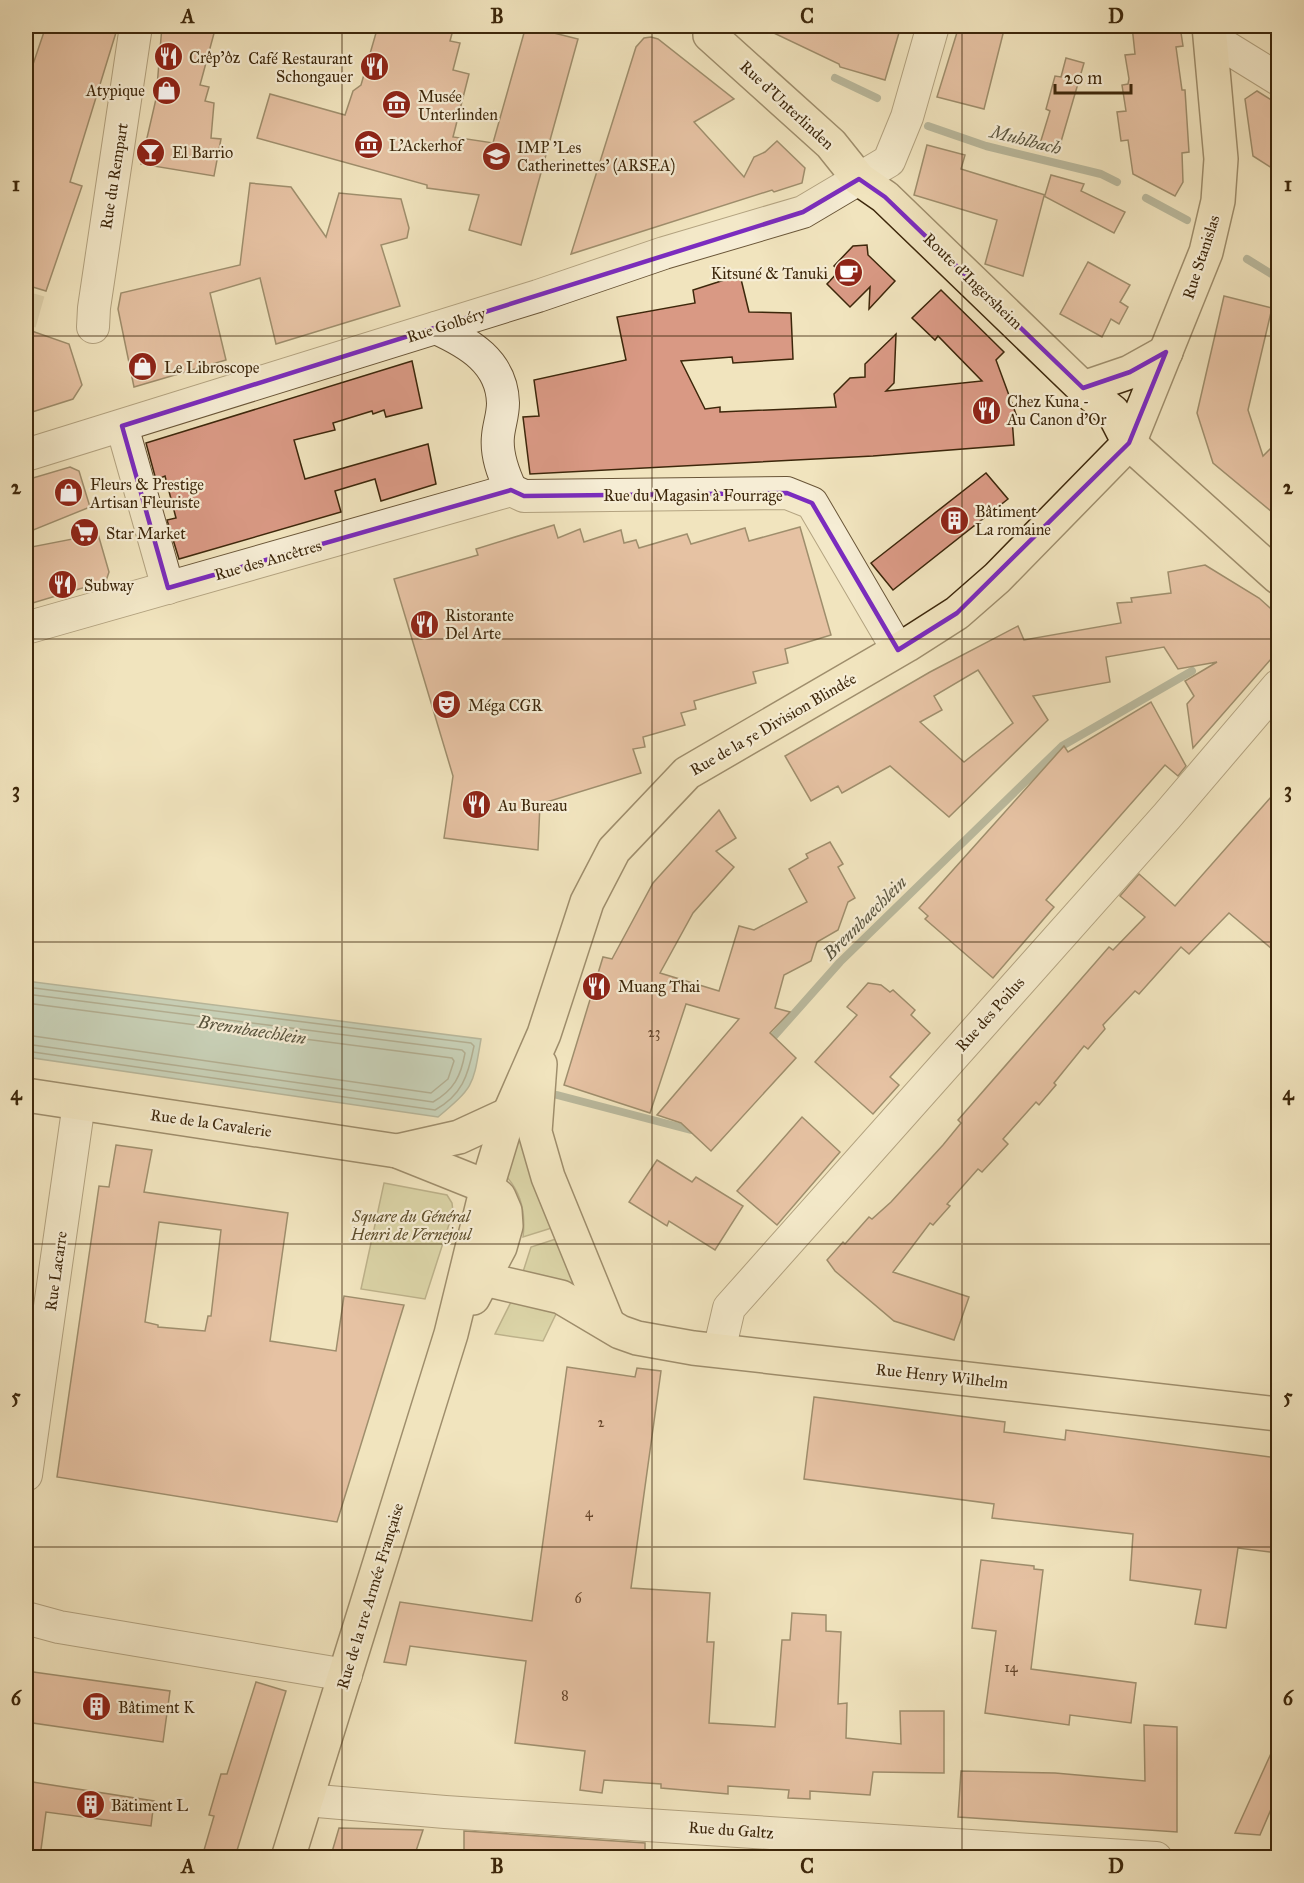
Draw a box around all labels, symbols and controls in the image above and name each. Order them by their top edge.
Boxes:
text: A [179,4,195,28]
text: B [490,4,504,28]
text: C [800,4,814,28]
text: D [1108,4,1124,28]
restaurant icon: Crêp’ôz [152,41,184,73]
place label: Crêp’ôz [189,48,241,67]
place label: Café Restaurant Schongauer [248,49,353,87]
restaurant icon: Café Restaurant Schongauer [358,51,390,83]
street label: Rue d'Unterlinden [736,57,838,154]
scale bar [1055,57,1132,95]
text: 20 m [1064,67,1102,89]
shop icon: Atypique [150,74,182,106]
place label: Atypique [85,81,145,101]
place label: Musée Unterlinden [418,87,498,124]
museum icon: Musée Unterlinden [381,89,413,121]
water label: Muhlbach [986,120,1064,159]
street label: Rue du Rempart [96,121,132,231]
museum icon: L'Ackerhof [352,129,384,161]
bar icon: El Barrio [135,136,167,168]
place label: L'Ackerhof [389,136,465,155]
place label: IMP 'Les Catherinettes' (ARSEA) [517,138,675,176]
school or university icon: IMP 'Les Catherinettes' (ARSEA) [480,140,512,172]
place label: El Barrio [172,143,233,162]
text: 1 [12,172,20,196]
text: 1 [1284,172,1292,196]
street label: Rue Stanislas [1178,212,1224,301]
street label: Route d'Ingersheim [919,229,1027,334]
cafe icon: Kitsuné & Tanuki [833,257,865,289]
place label: Kitsuné & Tanuki [711,264,829,283]
street label: Rue Golbéry [404,303,488,347]
shop icon: Le Libroscope [127,351,159,383]
place label: Le Libroscope [164,358,260,377]
place label: Chez Kuna - Au Canon d'Or [1006,392,1106,429]
restaurant icon: Chez Kuna - Au Canon d'Or [970,394,1002,426]
text: 2 [11,475,22,499]
place label: Fleurs & Prestige Artisan Fleuriste [89,475,204,512]
text: 2 [1283,475,1294,499]
shop icon: Fleurs & Prestige Artisan Fleuriste [53,477,85,509]
street label: Rue du Magasin à Fourrage [603,486,783,506]
place label: Bâtiment La romaine [975,502,1051,539]
building icon: Bâtiment La romaine [938,504,970,536]
supermarket icon: Star Market [69,517,101,549]
place label: Star Market [106,524,186,543]
street label: Rue des Ancêtres [212,536,324,584]
restaurant icon: Subway [47,569,79,601]
place label: Subway [84,576,134,595]
place label: Ristorante Del Arte [445,606,514,643]
restaurant icon: Ristorante Del Arte [408,608,440,640]
street label: Rue de la 5e Division Blindée [687,668,860,779]
theatre icon: Méga CGR [431,689,463,721]
place label: Méga CGR [468,696,543,716]
text: 3 [12,778,20,803]
text: 3 [1284,778,1292,803]
restaurant icon: Au Bureau [461,789,493,821]
place label: Au Bureau [497,796,568,815]
water label: Brennbaechlein [818,871,912,965]
restaurant icon: Muang Thai [581,970,613,1002]
street label: Rue des Poilus [952,973,1029,1055]
place label: Muang Thai [618,977,701,997]
water label: Brennbaechlein [195,1010,308,1050]
house number: 23 [648,1024,660,1041]
text: 4 [10,1081,22,1106]
text: 4 [1282,1081,1294,1106]
street label: Rue de la Cavalerie [149,1105,273,1141]
park label: Square du Général Henri de Vernejoul [350,1207,473,1245]
street label: Rue Lacarre [41,1230,71,1312]
street label: Rue Henry Wilhelm [875,1360,1010,1392]
text: 5 [11,1384,21,1408]
text: 5 [1283,1384,1293,1408]
house number: 2 [598,1414,605,1431]
street label: Rue de la 1re Armée Française [333,1500,407,1691]
house number: 4 [585,1504,594,1521]
house number: 6 [574,1590,582,1607]
house number: 14 [1004,1659,1019,1676]
text: 6 [11,1686,23,1710]
text: 6 [1283,1686,1295,1710]
house number: 8 [561,1687,569,1704]
building icon: Bâtiment K [81,1691,113,1723]
place label: Bâtiment K [118,1698,195,1717]
building icon: Bätiment L [74,1789,106,1821]
place label: Bätiment L [111,1796,188,1815]
street label: Rue du Galtz [688,1818,775,1843]
text: A [179,1854,195,1878]
text: B [490,1854,504,1878]
text: C [800,1854,814,1878]
text: D [1108,1854,1124,1878]

